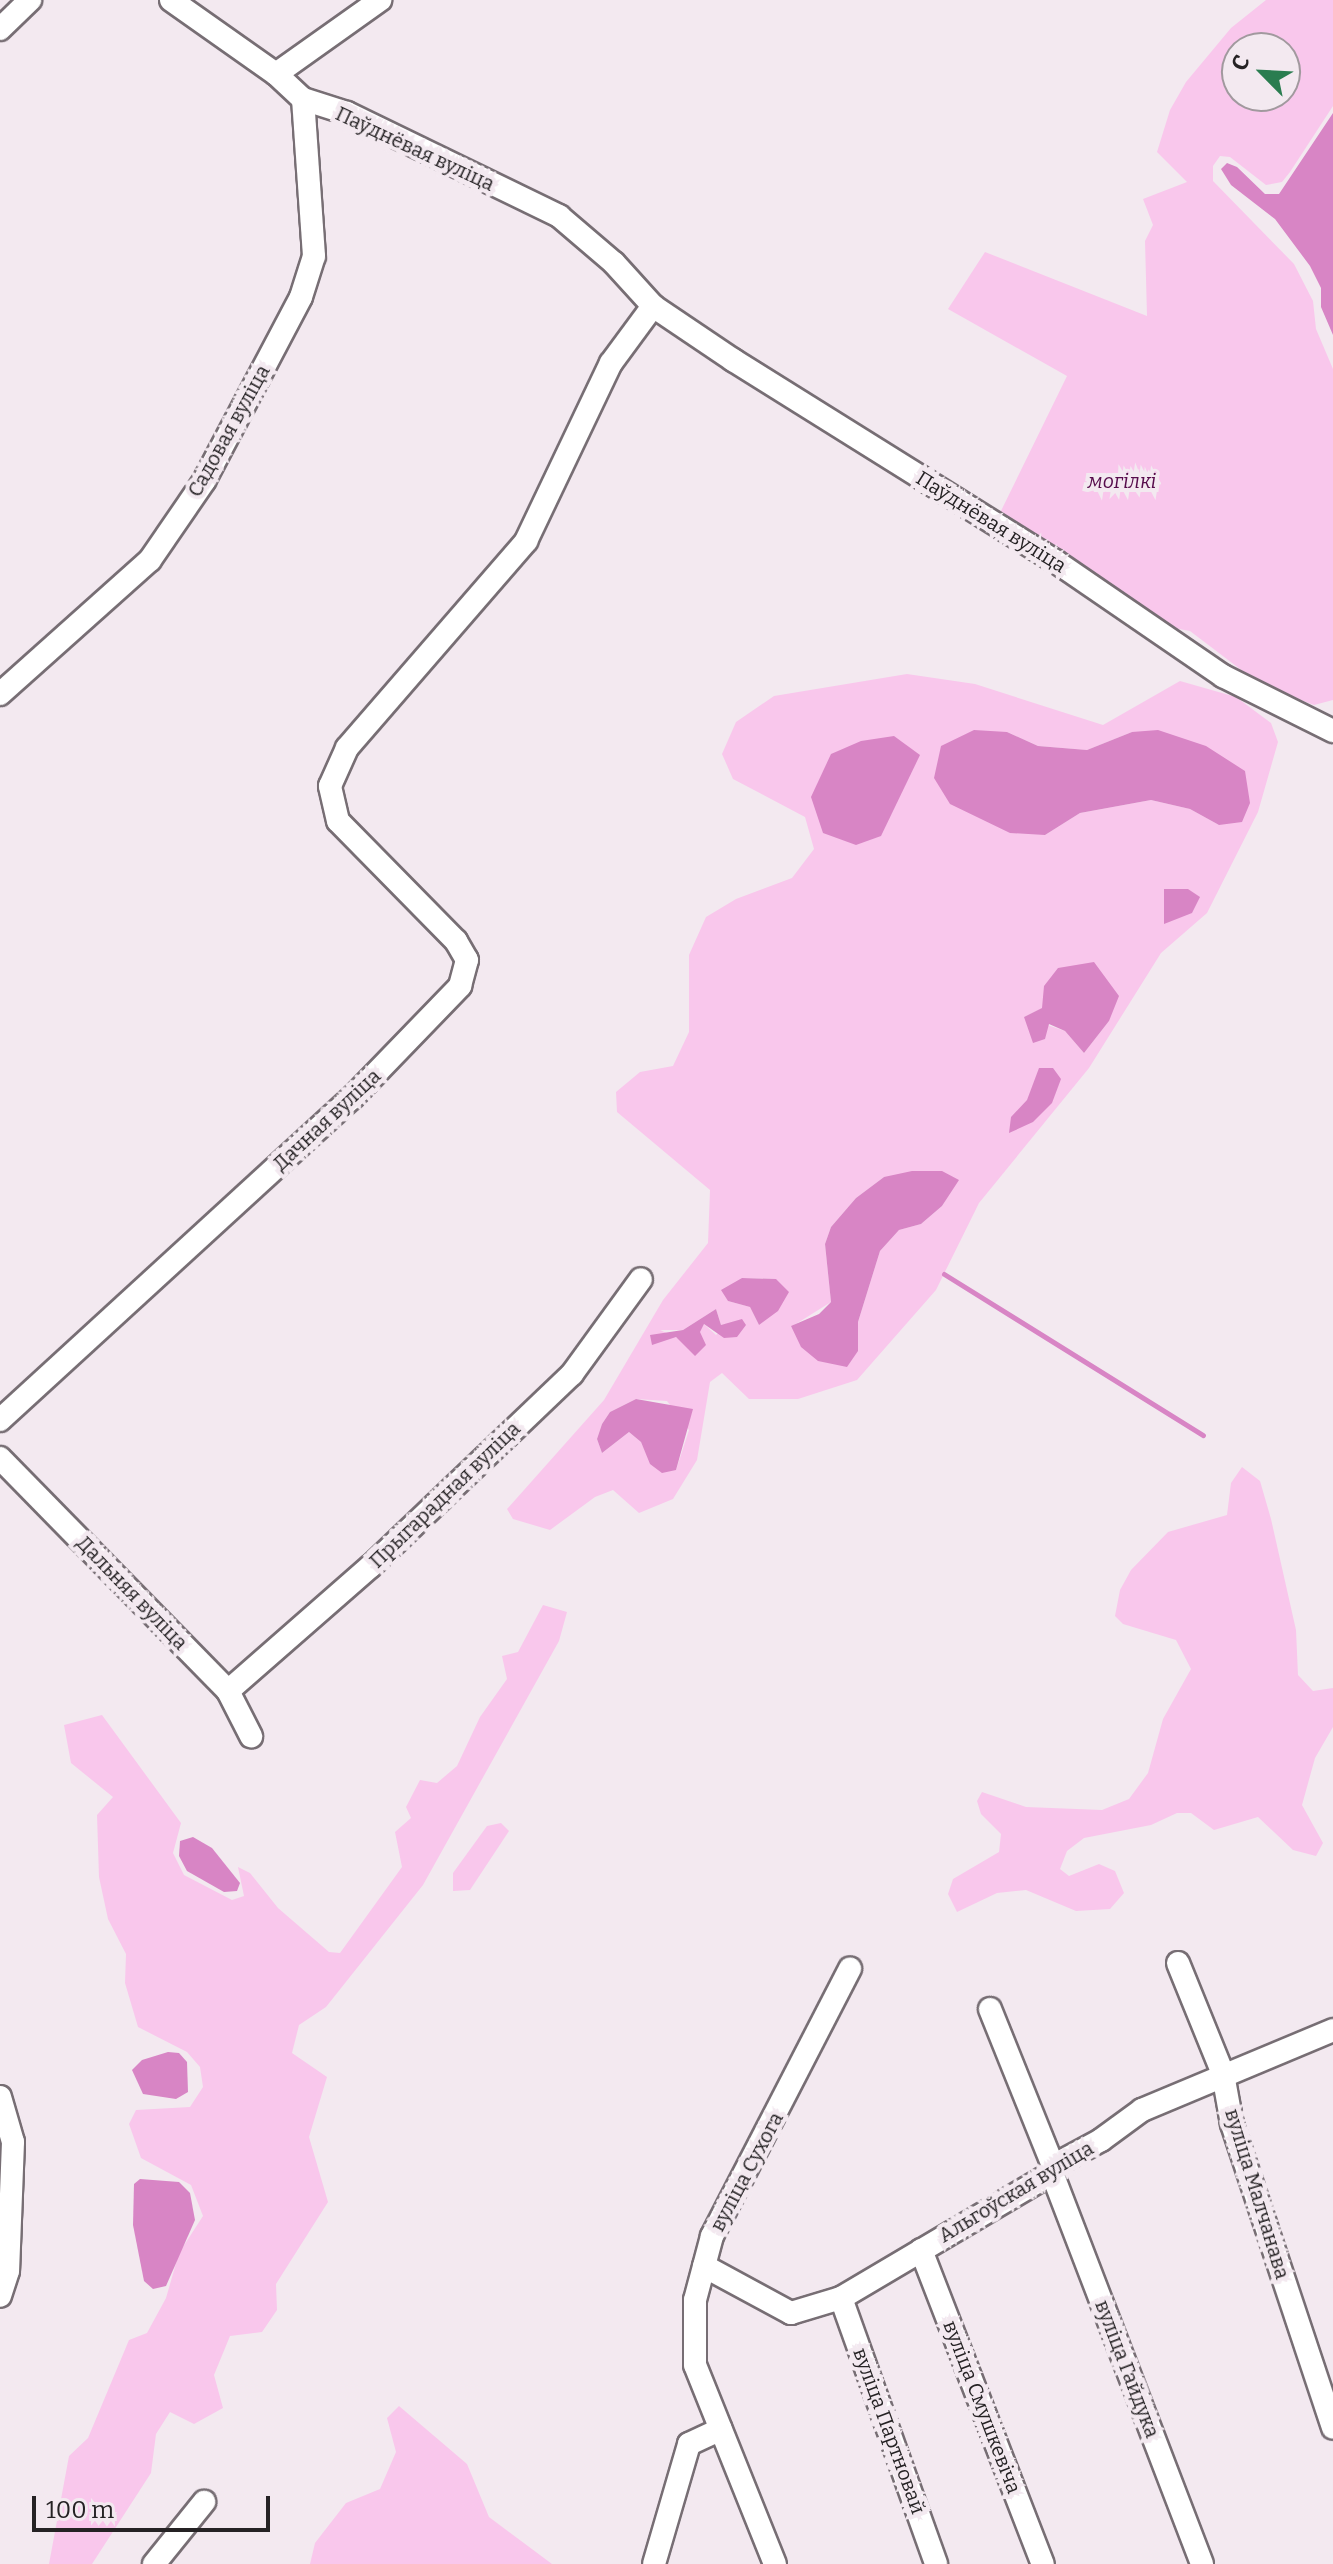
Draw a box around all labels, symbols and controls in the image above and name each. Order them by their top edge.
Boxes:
north arrow [1221,32,1301,112]
text: С [1225,51,1256,75]
street label: Паўднёвая вуліца [332,102,498,196]
street label: Садовая вуліца [183,361,275,501]
street label: Паўднёвая вуліца [911,466,1071,578]
park label: могілкі [1088,469,1156,493]
street label: Дачная вуліца [268,1064,386,1176]
street label: Прыгарадная вуліца [365,1417,525,1573]
street label: Дальняя вуліца [72,1531,192,1655]
street label: вуліца Малчанава [1220,2106,1294,2282]
street label: вуліца Сухога [706,2108,788,2236]
street label: Альгоўская вуліца [934,2136,1098,2248]
street label: вуліца Гайдука [1090,2297,1164,2441]
street label: вуліца Смушкевіча [938,2317,1026,2497]
street label: вуліца Партновай [848,2345,930,2517]
scale bar [36,2480,274,2530]
text: 100 m [46,2496,114,2524]

